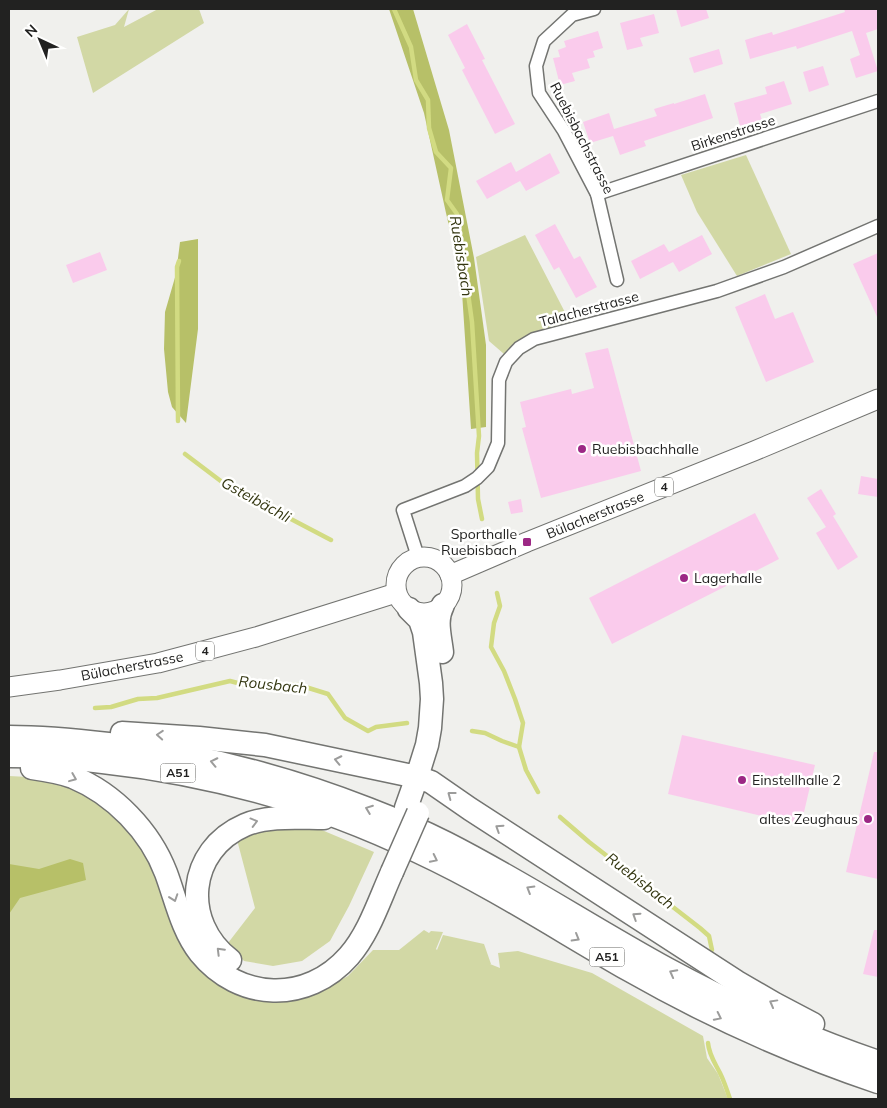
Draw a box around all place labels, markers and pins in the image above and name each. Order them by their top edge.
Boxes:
place label: Ruebisbachhalle [592,440,699,458]
marker: Ruebisbachhalle [576,443,588,455]
place label: Sporthalle Ruebisbach [441,525,517,559]
marker: Sporthalle Ruebisbach [521,536,533,548]
place label: Lagerhalle [694,569,762,587]
marker: Lagerhalle [678,572,690,584]
place label: Einstellhalle 2 [752,771,841,789]
marker: Einstellhalle 2 [736,774,748,786]
place label: altes Zeughaus [759,810,858,828]
marker: altes Zeughaus [862,813,874,825]

